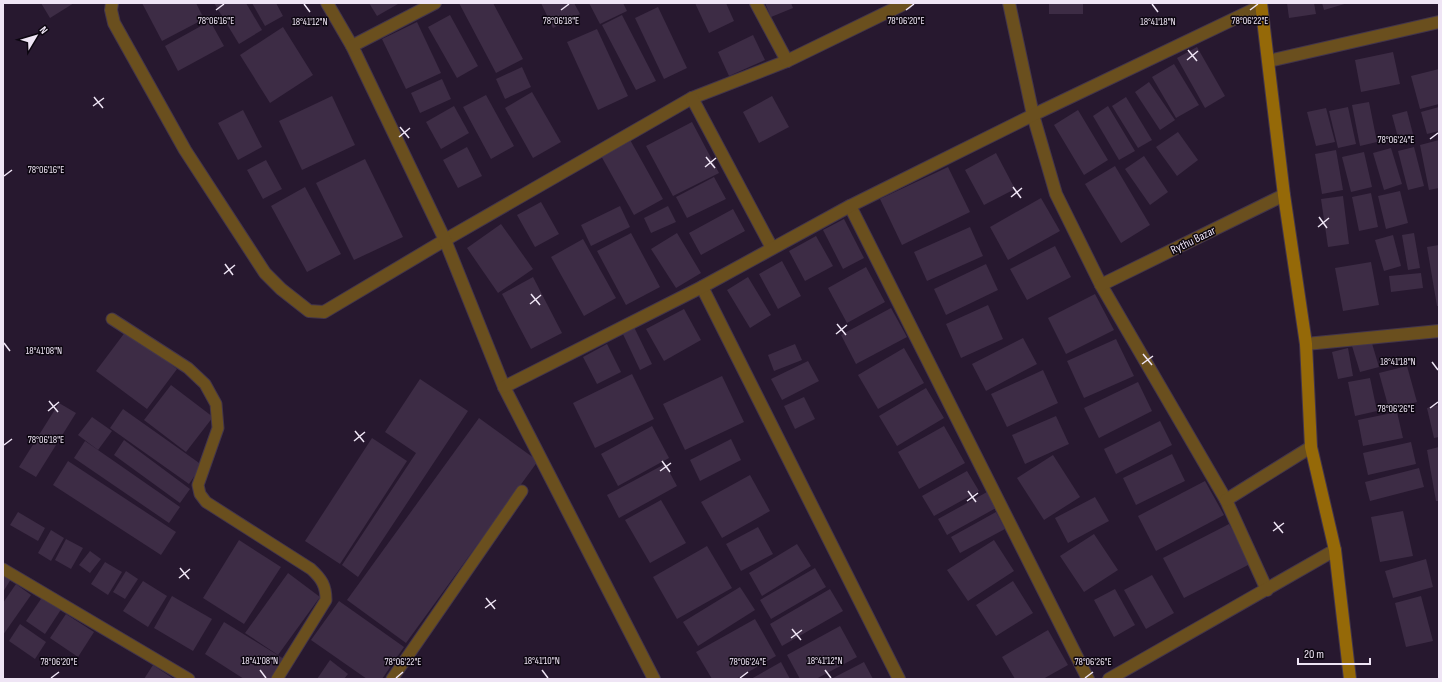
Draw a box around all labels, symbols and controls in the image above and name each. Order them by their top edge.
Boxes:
text: 78°06'16"E [198,15,234,27]
text: 78°06'18"E [543,15,579,27]
text: 78°06'20"E [887,15,925,27]
text: 78°06'22"E [1232,15,1268,27]
north arrow [16,16,56,56]
text: 18°41'12"N [292,16,328,28]
text: 18°41'18"N [1140,16,1176,28]
text: N [37,24,50,37]
text: 78°06'24"E [1378,134,1414,146]
text: 78°06'16"E [28,164,64,176]
street label: Rythu Bazar [1168,223,1219,258]
text: 18°41'08"N [26,345,62,357]
text: 18°41'18"N [1380,356,1416,368]
text: 78°06'26"E [1377,403,1415,415]
text: 78°06'18"E [28,434,64,446]
scale bar [1298,640,1370,666]
text: 20 m [1304,647,1324,662]
text: 18°41'08"N [242,655,278,667]
text: 18°41'10"N [524,655,560,667]
text: 18°41'12"N [807,655,843,667]
text: 78°06'20"E [40,656,78,668]
text: 78°06'22"E [385,656,421,668]
text: 78°06'24"E [730,656,766,668]
text: 78°06'26"E [1074,656,1112,668]

